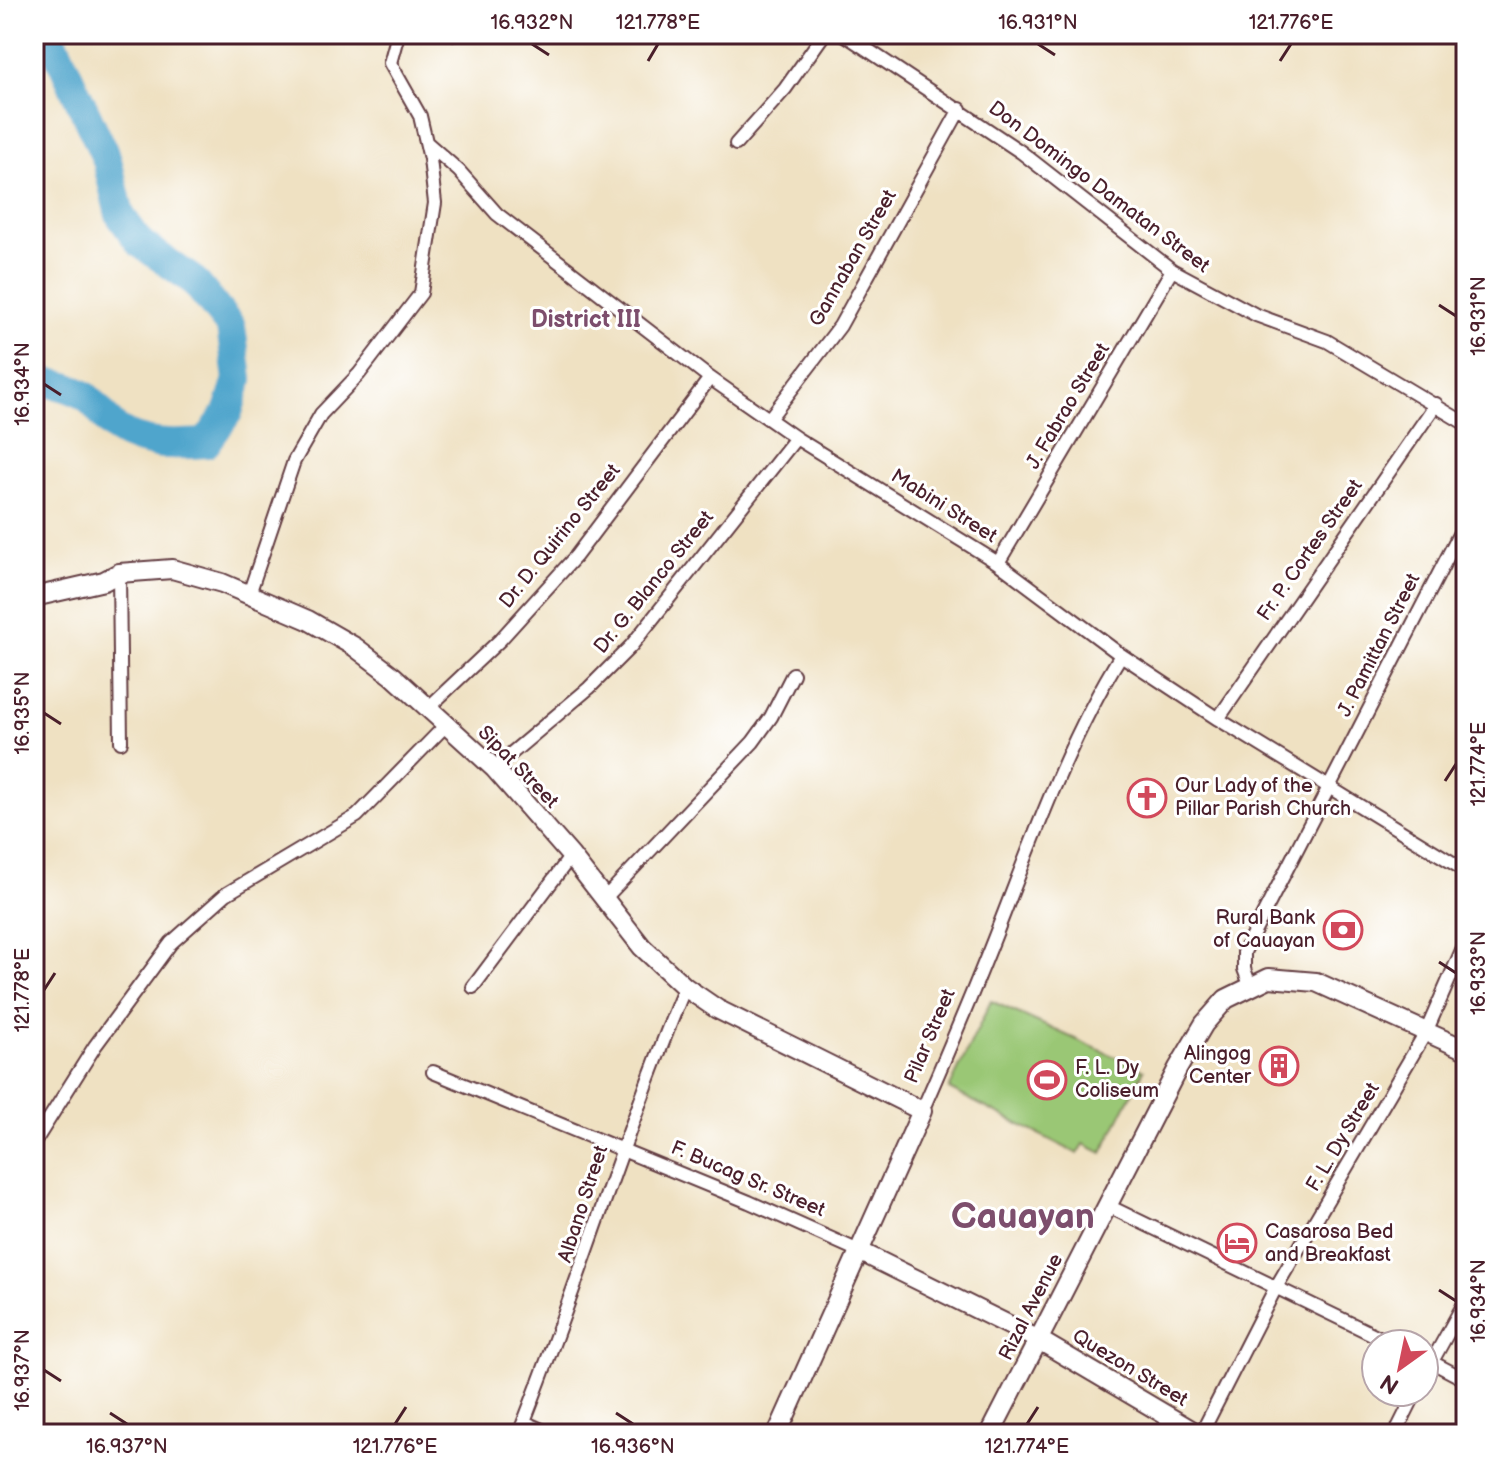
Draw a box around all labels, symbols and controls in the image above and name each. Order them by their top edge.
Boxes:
text: 16.932°N [490,11,574,35]
text: 121.778°E [616,11,700,35]
text: 16.931°N [998,11,1078,35]
text: 121.776°E [1249,11,1333,35]
street label: Don Domingo Damatan Street [984,96,1214,278]
street label: Gannaban Street [804,185,902,331]
text: 16.931°N [1467,276,1491,356]
district label: District III [531,305,641,334]
street label: J. Fabrao Street [1021,339,1115,473]
text: 16.934°N [11,342,35,426]
street label: Dr. D. Quirino Street [495,459,625,613]
street label: Mabini Street [887,464,1001,548]
street label: Fr. P. Cortes Street [1252,475,1368,625]
street label: Dr. G. Blanco Street [589,506,719,658]
street label: J. Pamittan Street [1333,569,1425,721]
text: 16.935°N [11,671,35,755]
street label: Sipat Street [473,721,563,813]
text: 121.774°E [1467,722,1491,806]
place label: Our Lady of the Pillar Parish Church [1175,774,1351,821]
church icon: Our Lady of the Pillar Parish Church [1126,777,1168,819]
place label: Rural Bank of Cauayan [1213,906,1315,953]
bank icon: Rural Bank of Cauayan [1322,909,1364,951]
text: 16.933°N [1467,931,1491,1015]
text: 121.778°E [11,948,35,1032]
street label: Pilar Street [899,985,961,1087]
place label: Alingog Center [1184,1042,1252,1089]
building icon: Alingog Center [1258,1045,1300,1087]
place label: F. L. Dy Coliseum [1075,1056,1159,1103]
sports icon: F. L. Dy Coliseum [1026,1059,1068,1101]
street label: F. L. Dy Street [1301,1078,1385,1196]
street label: F. Bucag Sr. Street [667,1136,829,1222]
street label: Albano Street [553,1142,613,1266]
district label: Cauayan [951,1196,1095,1239]
place label: Casarosa Bed and Breakfast [1265,1220,1394,1267]
hotel icon: Casarosa Bed and Breakfast [1216,1222,1258,1264]
street label: Rizal Avenue [994,1250,1068,1364]
text: 16.934°N [1467,1259,1491,1343]
street label: Quezon Street [1068,1324,1192,1412]
north arrow [1360,1328,1440,1408]
text: 16.937°N [11,1329,35,1411]
text: N [1376,1368,1404,1399]
text: 16.937°N [86,1435,168,1459]
text: 121.776°E [353,1435,437,1459]
text: 16.936°N [591,1435,675,1459]
text: 121.774°E [985,1435,1069,1459]

